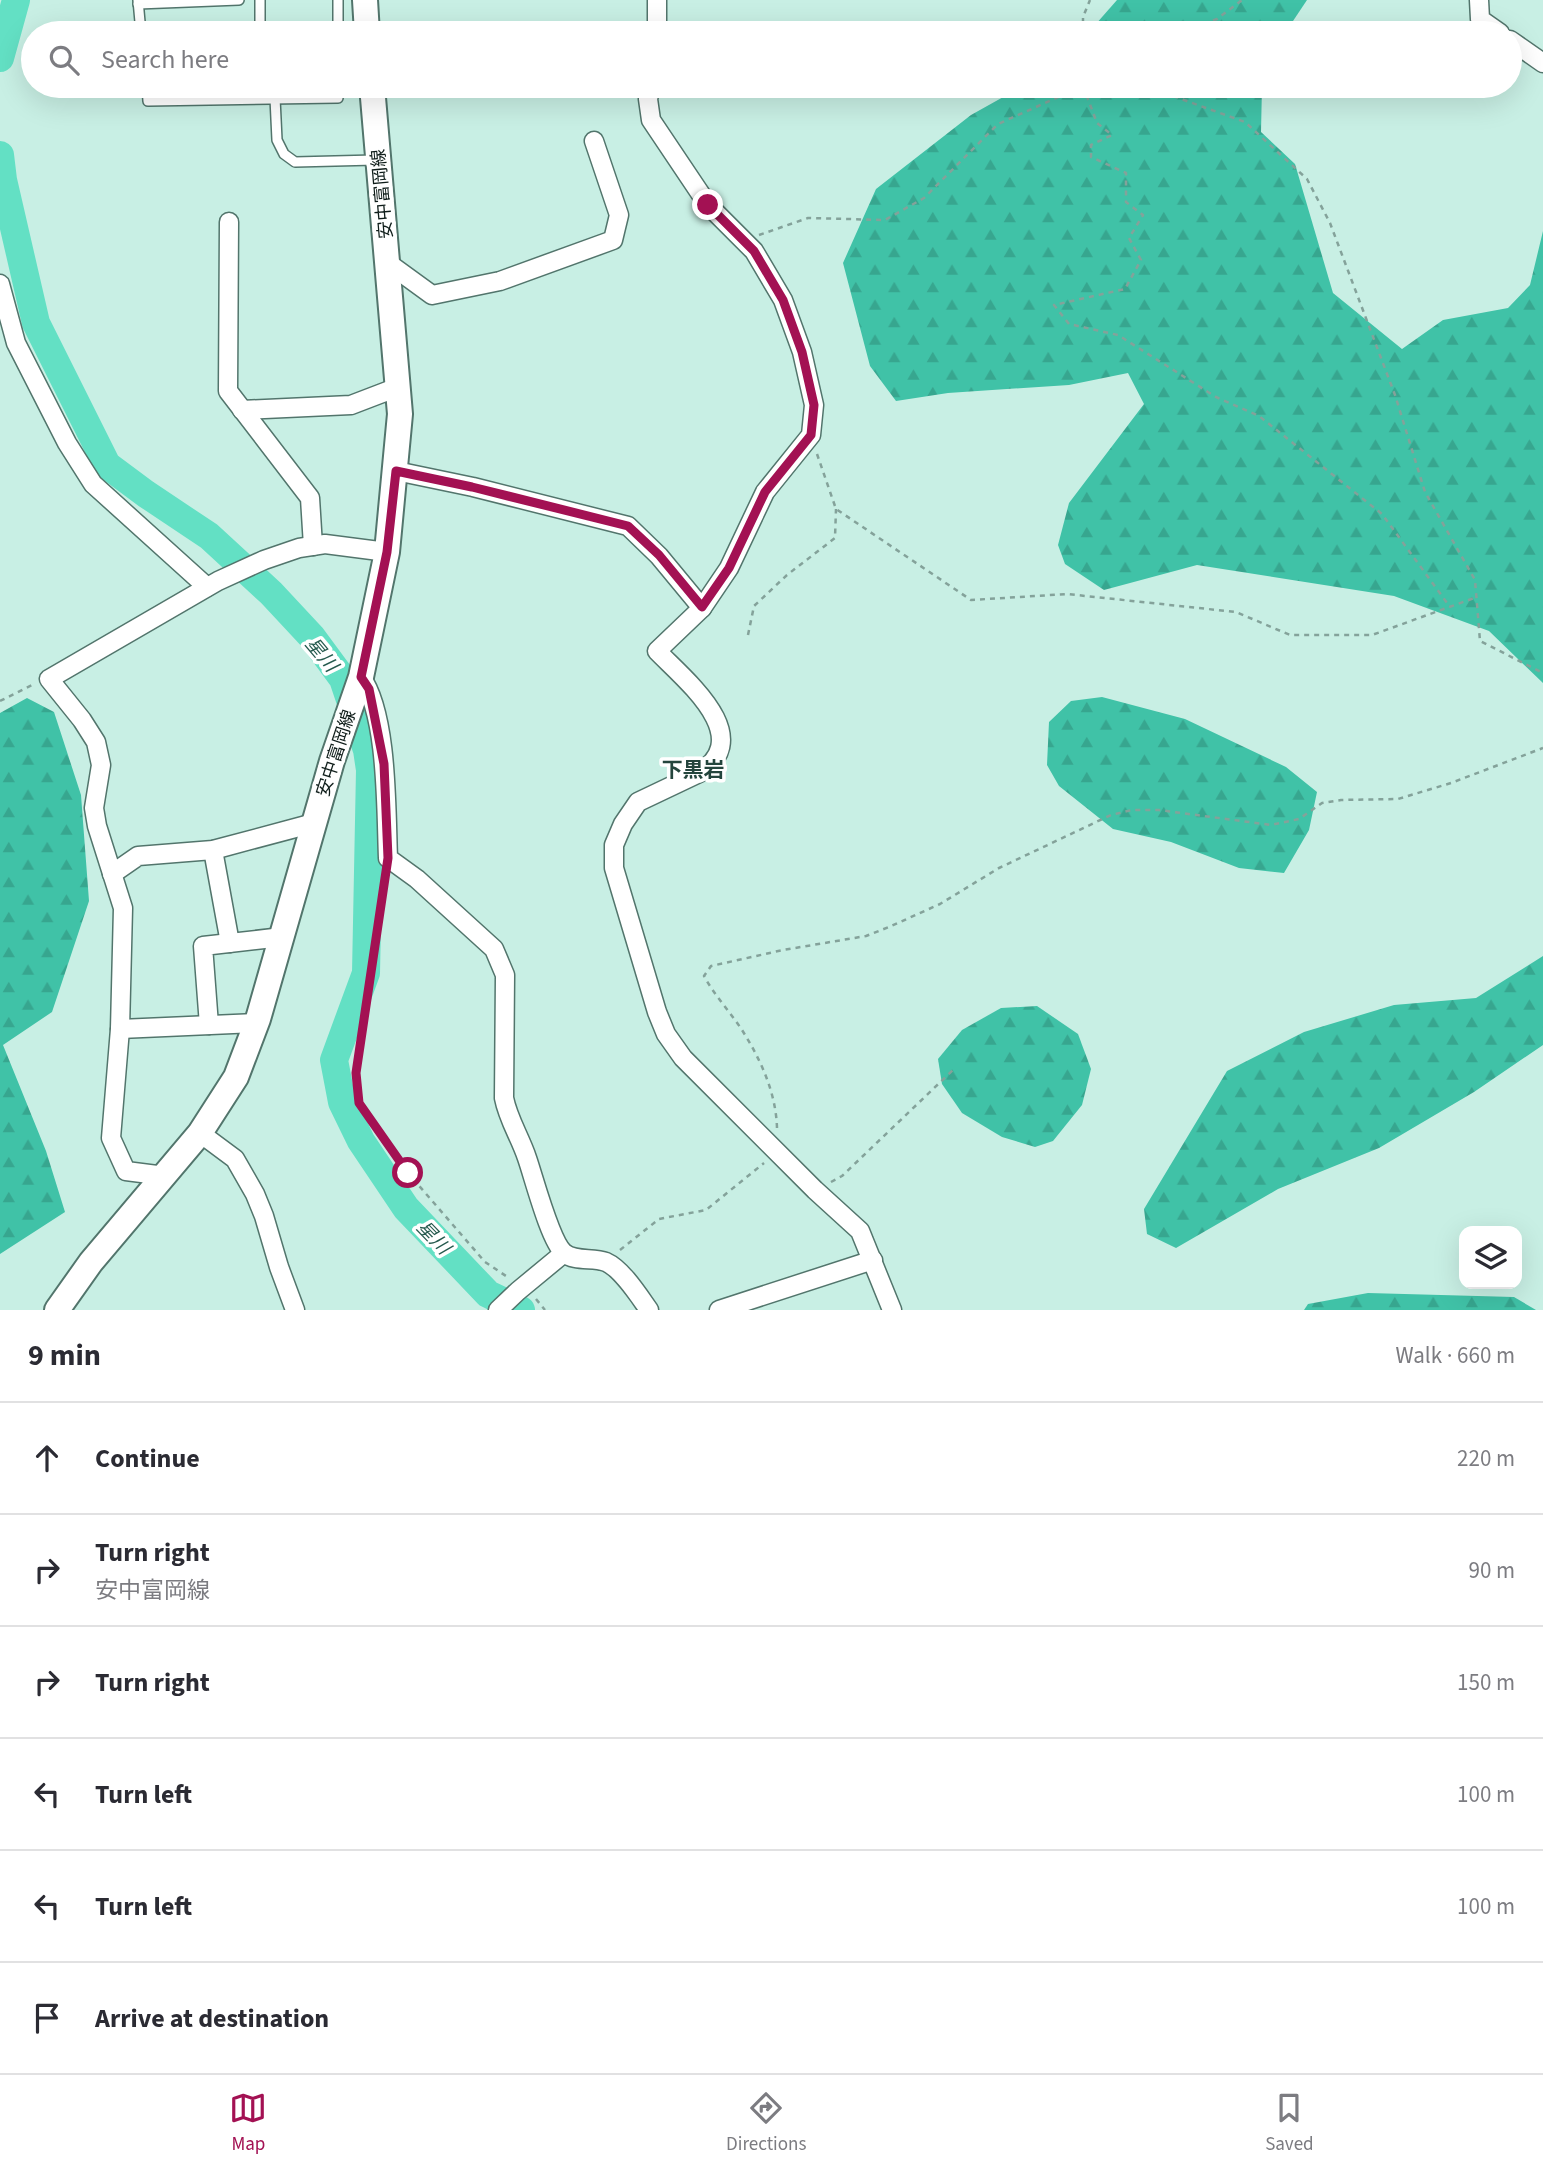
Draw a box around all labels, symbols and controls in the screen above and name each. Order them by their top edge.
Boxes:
search box [21,21,1522,98]
icon: search [45,41,83,79]
text: Search here [101,41,229,78]
street label: 安中富岡線 [366,148,399,240]
route end [692,189,723,220]
water label: 星川 [298,632,345,680]
street label: 安中富岡線 [311,706,362,800]
district label: 下黒岩 [662,755,725,785]
route start [392,1157,423,1188]
water label: 星川 [410,1215,457,1263]
map controls [1459,1226,1522,1289]
button: layers [1459,1226,1522,1289]
text: 9 min [28,1334,101,1377]
text: Walk · 660 m [1396,1339,1515,1372]
icon: ahead [28,1439,66,1477]
text: Continue [95,1440,200,1477]
text: 220 m [1457,1442,1515,1475]
text: Turn right [95,1534,210,1571]
icon: right [28,1551,66,1589]
text: 90 m [1468,1554,1515,1587]
text: 安中富岡線 [95,1574,210,1607]
icon: right [28,1663,66,1701]
text: Turn right [95,1664,210,1701]
text: 150 m [1457,1666,1515,1699]
icon: left [28,1775,66,1813]
text: Turn left [95,1776,192,1813]
text: 100 m [1457,1778,1515,1811]
icon: left [28,1887,66,1925]
text: Turn left [95,1888,192,1925]
text: 100 m [1457,1890,1515,1923]
icon: arrive [28,1999,66,2037]
text: Arrive at destination [95,2000,329,2037]
tab: Map [229,2089,267,2158]
tab: Directions [726,2089,806,2158]
tab: Saved [1265,2089,1314,2158]

